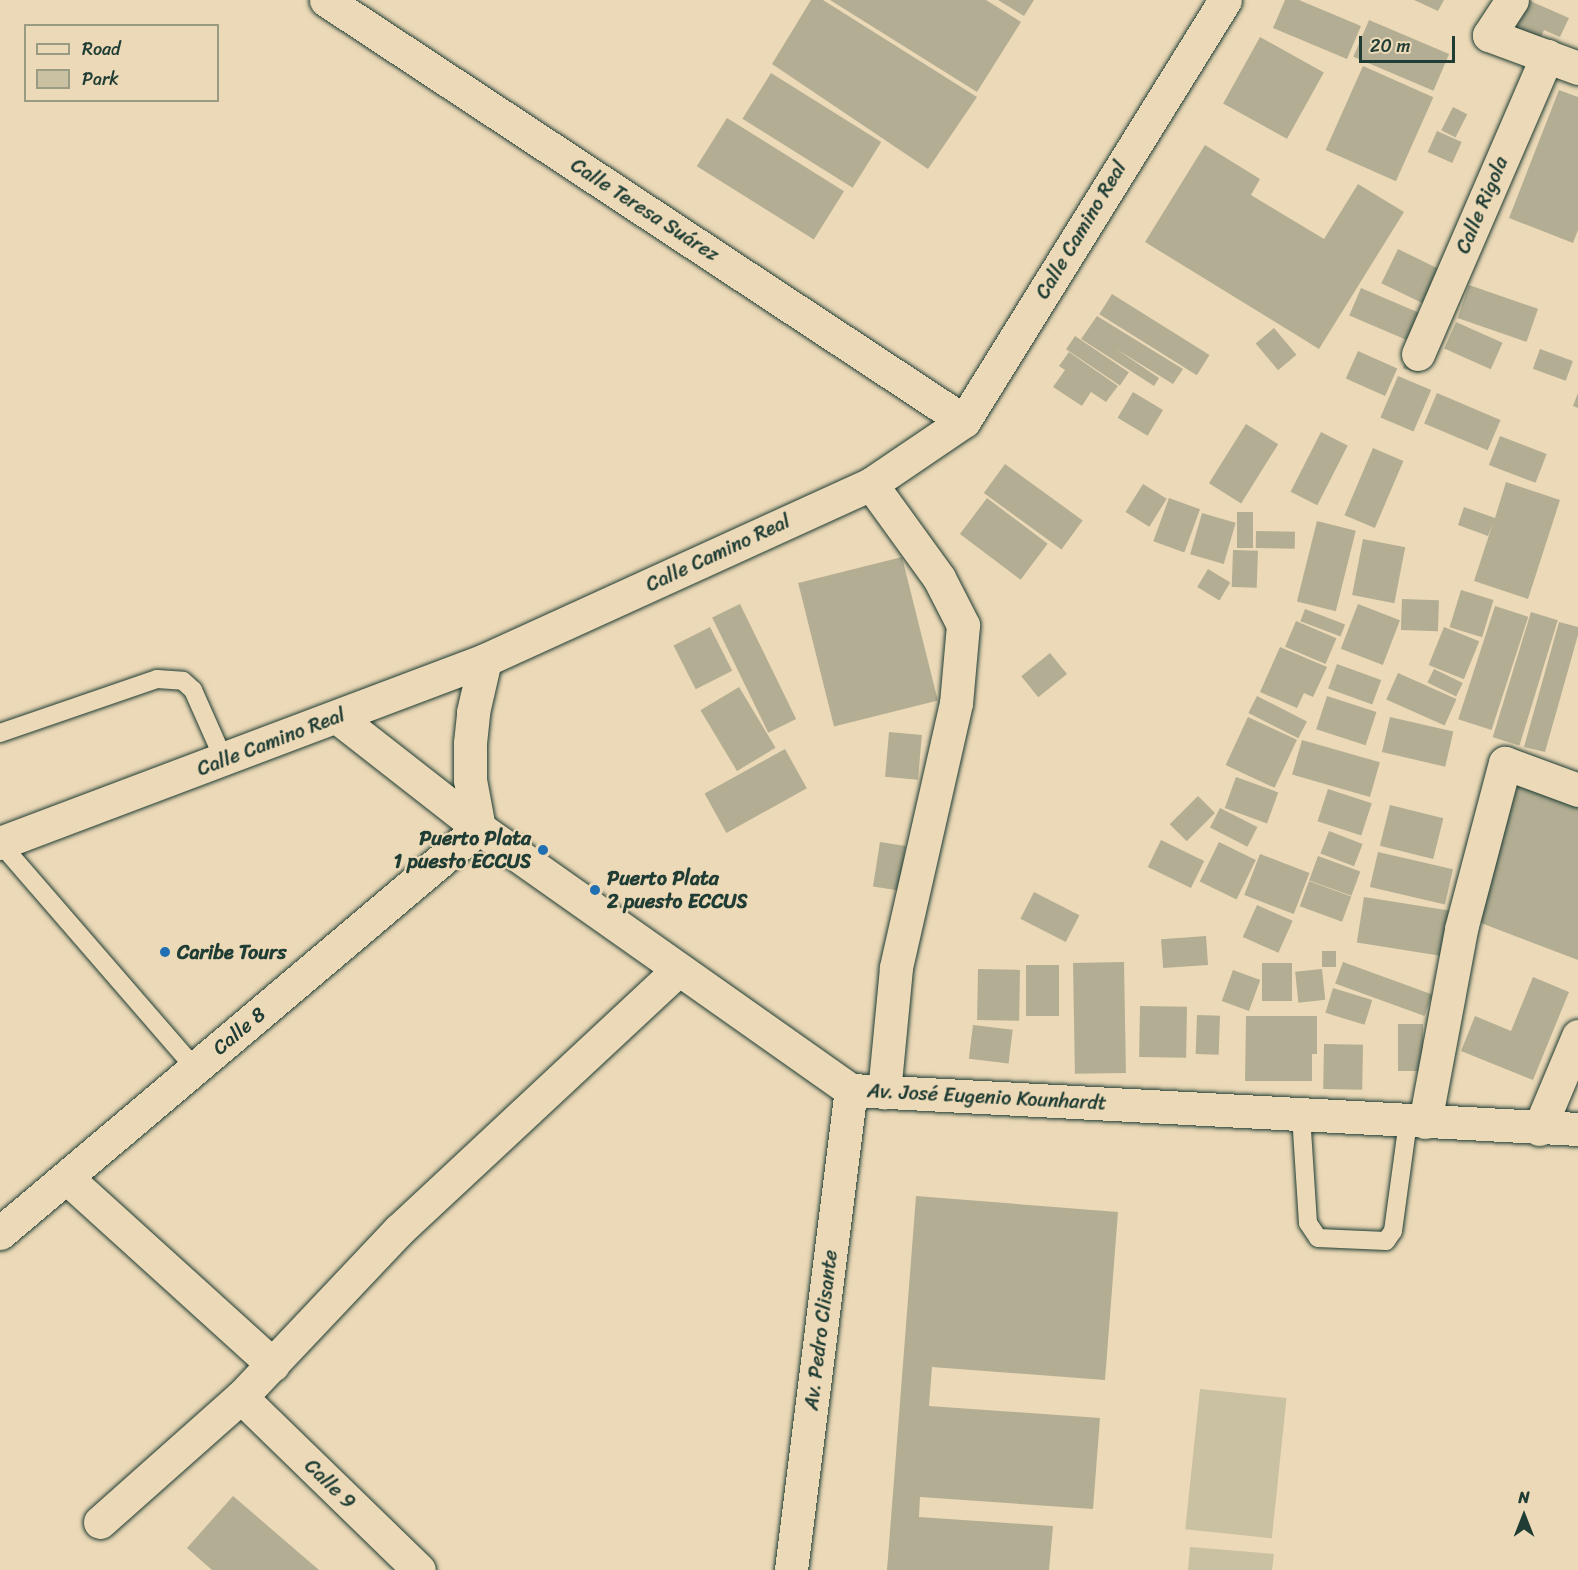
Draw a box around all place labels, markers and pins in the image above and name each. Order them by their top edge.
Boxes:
place label: Puerto Plata 1 puesto ECCUS [393,826,531,873]
marker: Puerto Plata 1 puesto ECCUS [536,843,550,857]
place label: Puerto Plata 2 puesto ECCUS [607,867,747,914]
marker: Puerto Plata 2 puesto ECCUS [588,883,602,897]
place label: Caribe Tours [177,940,286,964]
marker: Caribe Tours [158,945,172,959]

